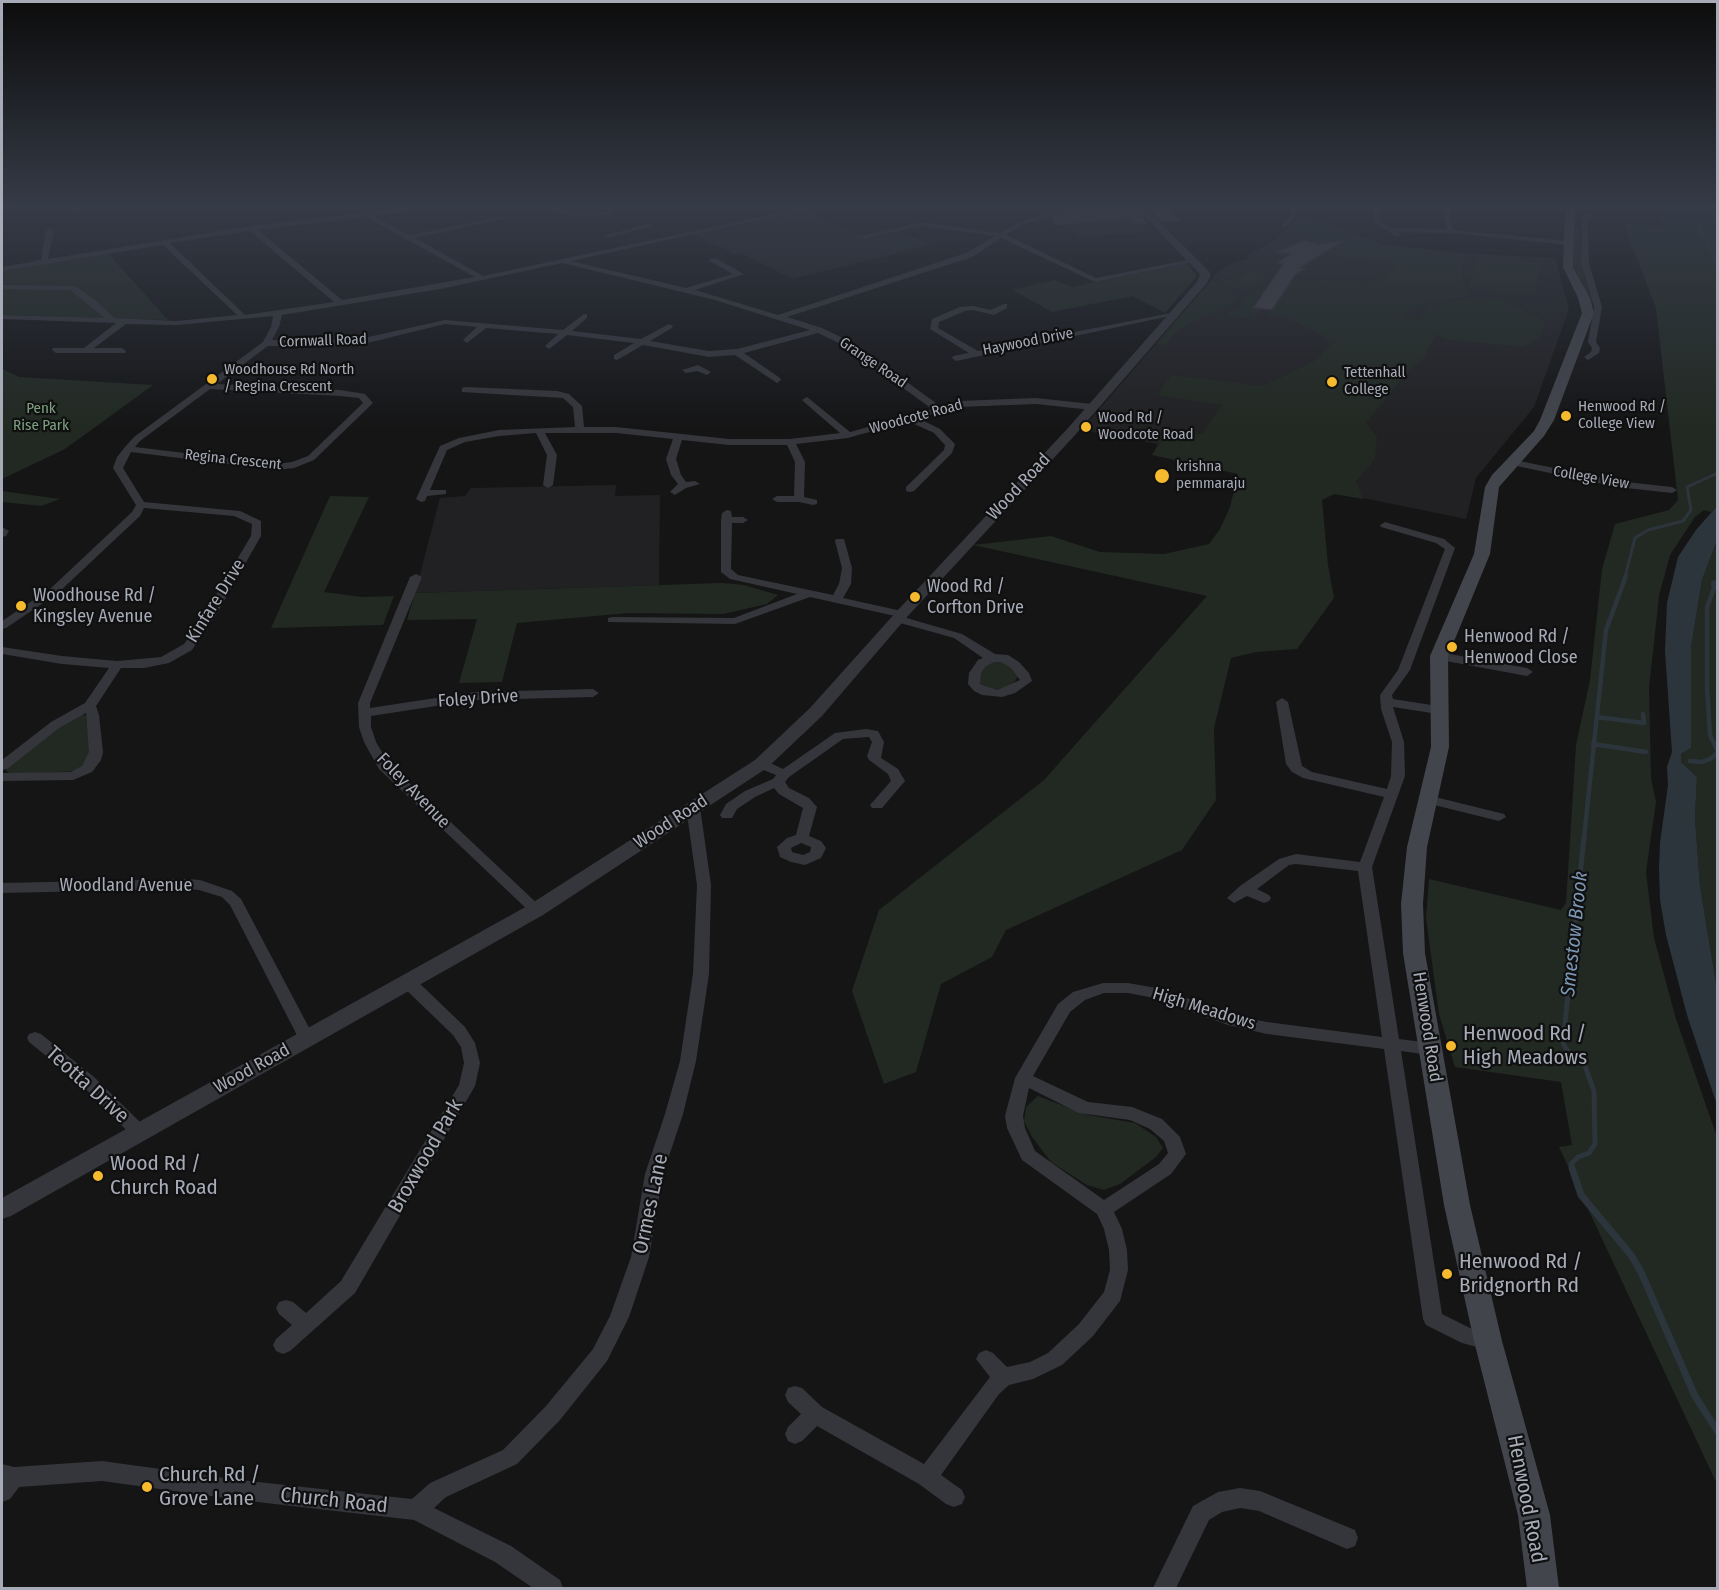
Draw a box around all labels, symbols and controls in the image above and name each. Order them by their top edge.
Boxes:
street label: Haywood Drive [981,324,1075,360]
street label: Cornwall Road [279,330,367,352]
street label: Grange Road [836,334,910,392]
place label: Woodhouse Rd North / Regina Crescent [224,361,354,396]
place label: Tettenhall College [1344,364,1405,399]
marker: Woodhouse Rd North / Regina Crescent [205,372,219,386]
marker: Tettenhall College [1325,375,1339,389]
street label: Woodcote Road [867,396,965,438]
place label: Henwood Rd / College View [1578,398,1666,433]
park label: Penk Rise Park [13,400,69,435]
place label: Wood Rd / Woodcote Road [1098,409,1194,444]
marker: Henwood Rd / College View [1559,409,1573,423]
marker: Wood Rd / Woodcote Road [1079,420,1093,434]
street label: Regina Crescent [184,446,282,474]
street label: Wood Road [983,449,1055,525]
place label: krishna pemmaraju [1176,458,1245,493]
street label: College View [1552,462,1630,494]
marker: krishna pemmaraju [1153,467,1171,485]
street label: Kinfare Drive [182,555,250,647]
place label: Wood Rd / Corfton Drive [927,576,1024,618]
place label: Woodhouse Rd / Kingsley Avenue [33,585,156,628]
marker: Wood Rd / Corfton Drive [908,590,922,604]
marker: Woodhouse Rd / Kingsley Avenue [14,599,28,613]
place label: Henwood Rd / Henwood Close [1464,626,1578,668]
marker: Henwood Rd / Henwood Close [1445,640,1459,654]
street label: Foley Drive [437,685,519,713]
street label: Foley Avenue [372,749,454,833]
street label: Wood Road [630,790,712,854]
water label: Smestow Brook [1557,870,1593,998]
street label: Woodland Avenue [60,875,192,897]
street label: Henwood Road [1408,970,1446,1084]
street label: High Meadows [1150,983,1258,1035]
place label: Henwood Rd / High Meadows [1463,1021,1587,1071]
street label: Wood Road [210,1039,294,1099]
marker: Henwood Rd / High Meadows [1444,1039,1458,1053]
street label: Teotta Drive [40,1041,134,1129]
street label: Broxwood Park [383,1094,469,1218]
place label: Wood Rd / Church Road [110,1151,218,1201]
street label: Ormes Lane [628,1152,674,1256]
marker: Wood Rd / Church Road [91,1169,105,1183]
place label: Henwood Rd / Bridgnorth Rd [1459,1249,1582,1299]
marker: Henwood Rd / Bridgnorth Rd [1440,1267,1454,1281]
street label: Henwood Road [1501,1433,1551,1565]
place label: Church Rd / Grove Lane [159,1462,260,1512]
marker: Church Rd / Grove Lane [140,1480,154,1494]
street label: Church Road [279,1483,389,1519]

